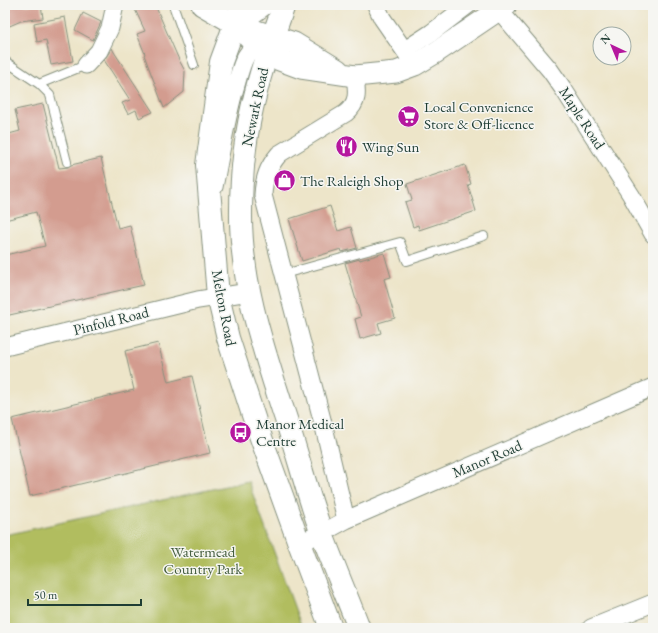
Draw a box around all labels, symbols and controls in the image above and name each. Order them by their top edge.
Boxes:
north arrow [592,26,632,66]
text: N [597,31,613,47]
street label: Newark Road [237,65,272,148]
street label: Maple Road [555,83,610,153]
place label: Local Convenience Store & Off-licence [424,97,534,133]
supermarket icon: Local Convenience Store & Off-licence [395,103,421,129]
restaurant icon: Wing Sun [333,134,359,160]
place label: Wing Sun [362,137,419,156]
shop icon: The Raleigh Shop [272,168,298,194]
place label: The Raleigh Shop [300,171,404,190]
street label: Melton Road [208,268,241,348]
street label: Pinfold Road [71,302,151,339]
place label: Manor Medical Centre [256,414,345,450]
bus stop icon: Manor Medical Centre [228,420,254,446]
street label: Manor Road [449,435,525,482]
park label: Watermead Country Park [164,542,243,578]
scale bar [28,581,141,607]
text: 50 m [34,587,58,603]

